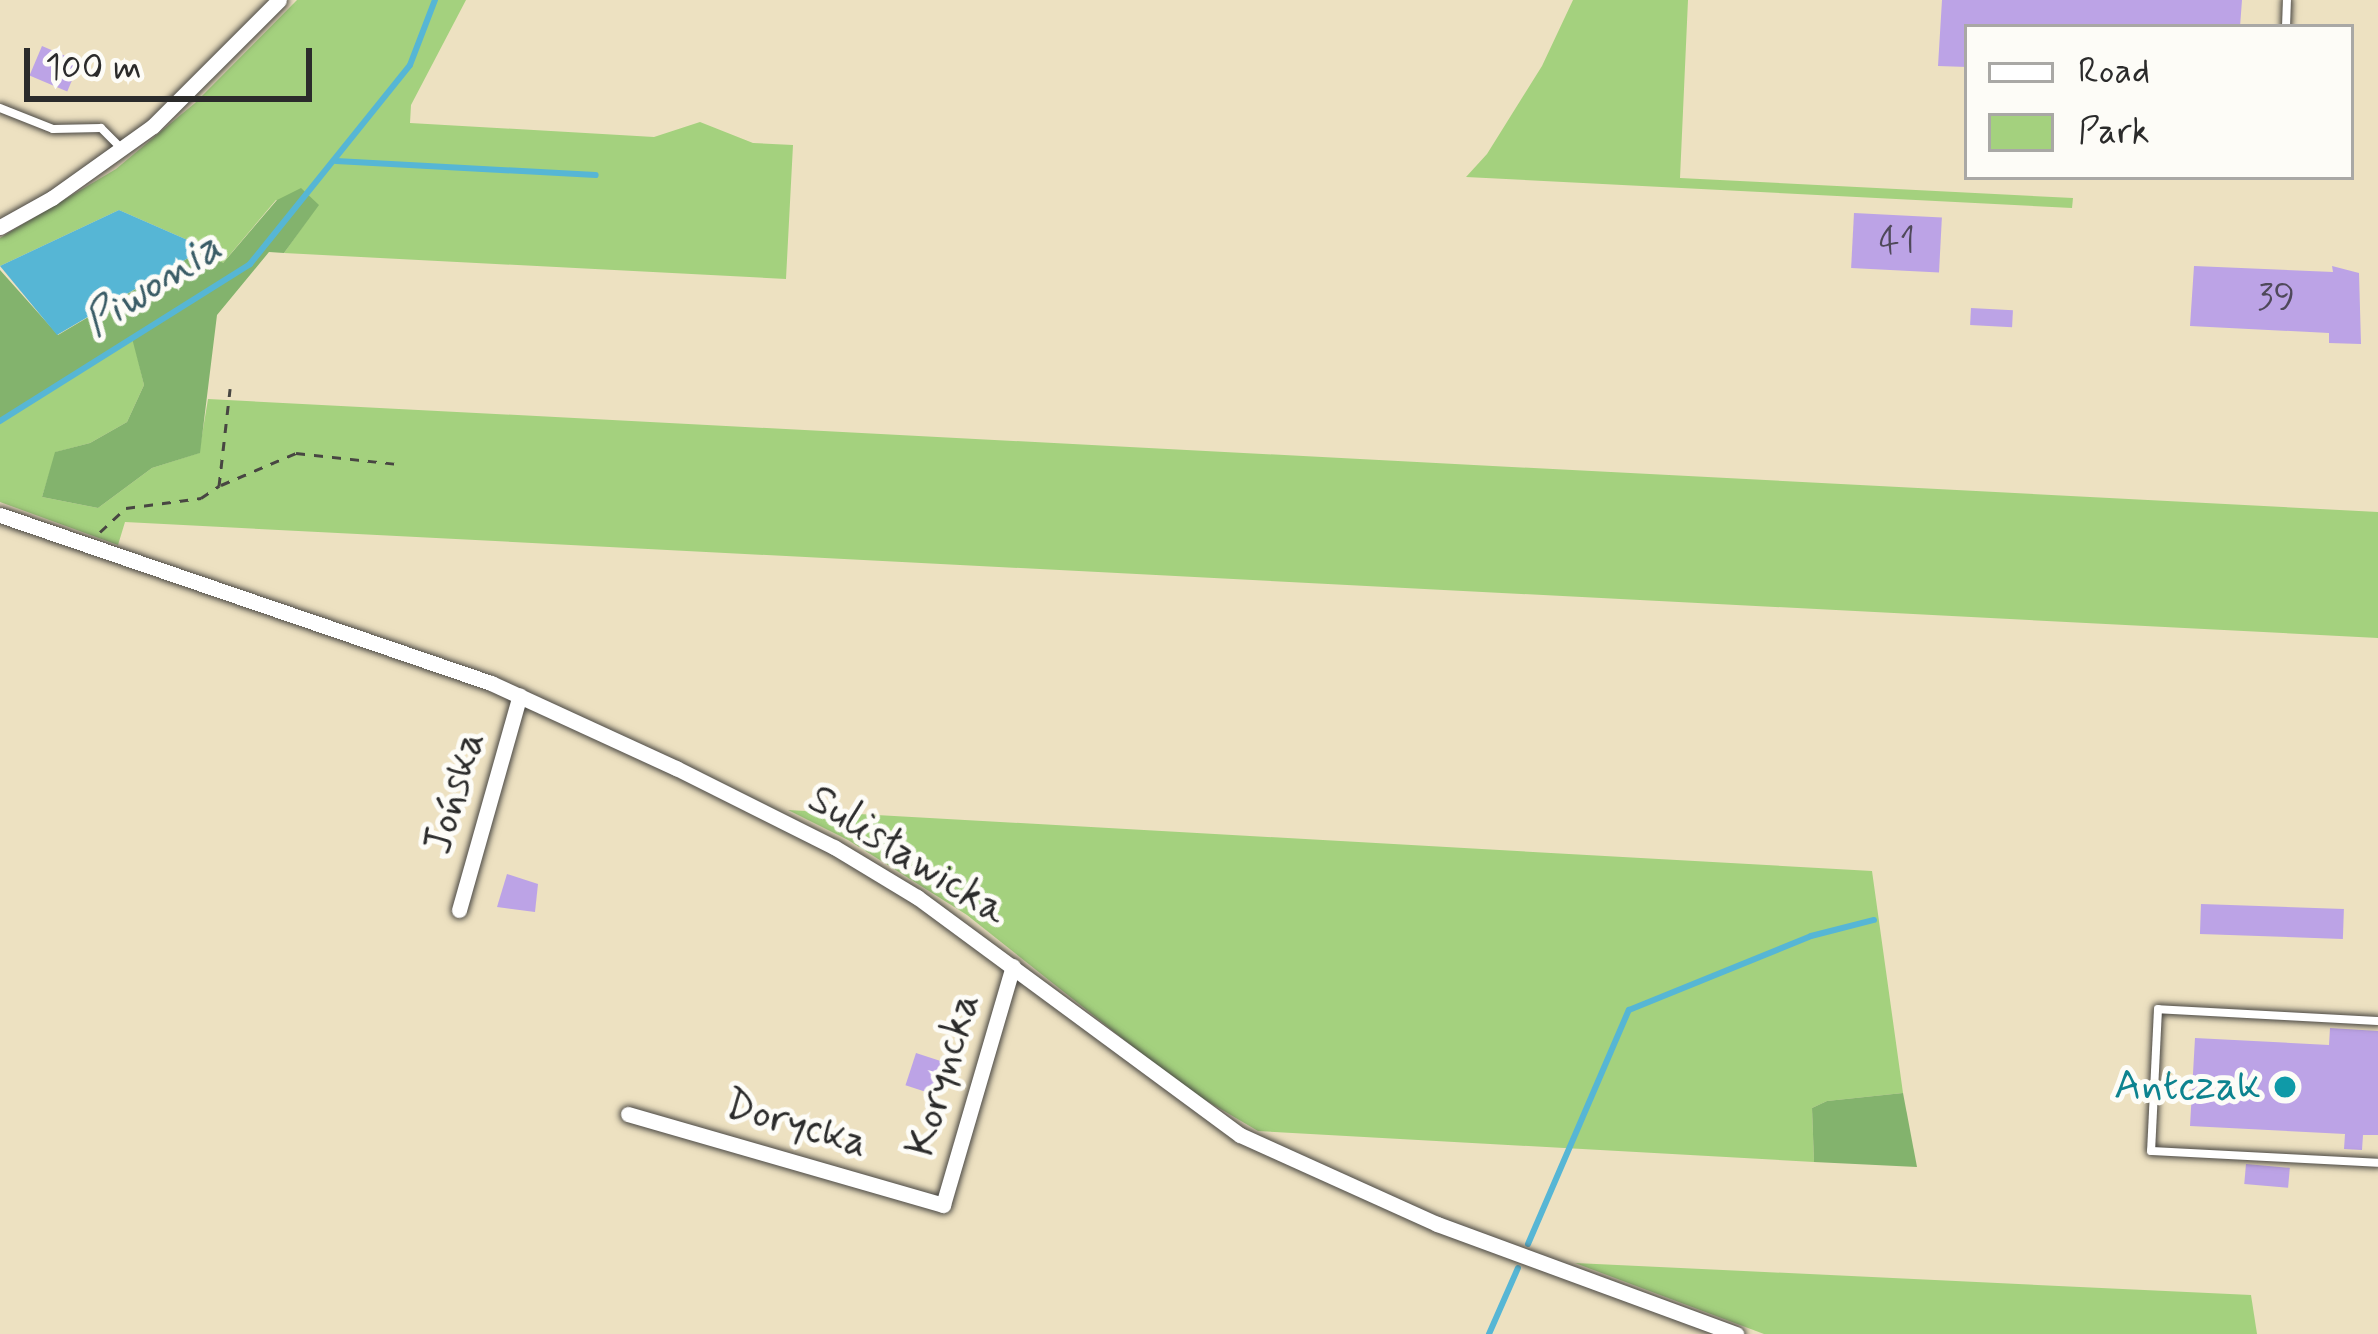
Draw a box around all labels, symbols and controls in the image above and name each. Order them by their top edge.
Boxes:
scale bar [30,24,318,98]
legend [1964,24,2354,180]
text: 100 m [45,45,142,92]
text: Road [2078,49,2150,96]
text: Park [2078,109,2150,156]
water label: Piwonia [74,220,232,350]
house number: 41 [1879,221,1915,265]
house number: 39 [2257,277,2295,321]
street label: Jońska [414,726,496,860]
street label: Sulisławicka [798,775,1016,937]
street label: Koryncka [897,988,991,1162]
place label: Antczak [2114,1062,2261,1112]
marker: Antczak [2272,1074,2298,1100]
street label: Dorycka [719,1081,873,1169]

